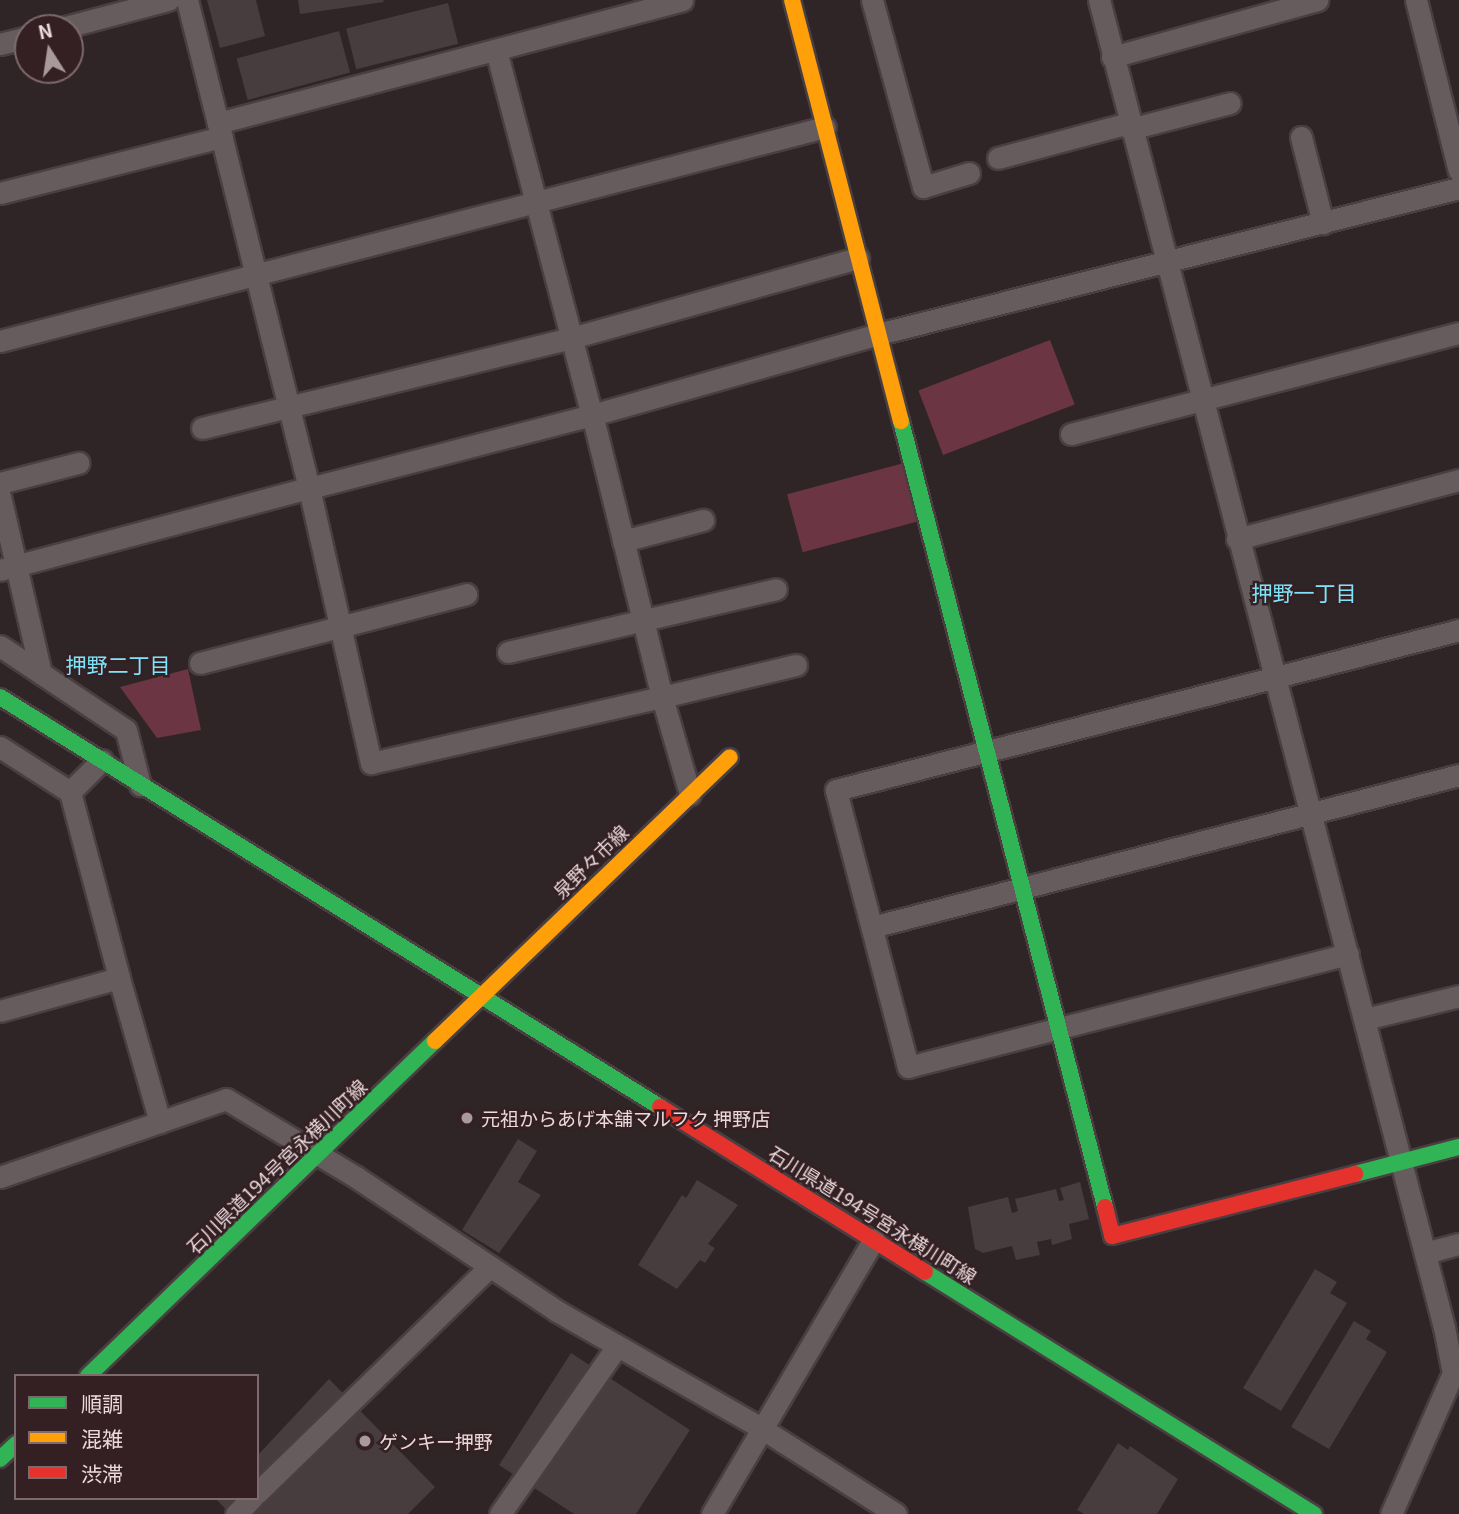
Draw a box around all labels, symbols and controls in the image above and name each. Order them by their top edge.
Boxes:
north arrow [14,14,84,84]
text: N [35,15,55,45]
district label: 押野一丁目 [1252,579,1356,605]
district label: 押野二丁目 [66,651,170,677]
street label: 泉野々市線 [548,820,632,902]
street label: 石川県道194号宮永横川町線 [182,1074,370,1258]
place label: 元祖からあげ本舗マルフク 押野店 [481,1107,770,1129]
marker: 元祖からあげ本舗マルフク 押野店 [459,1110,475,1126]
street label: 石川県道194号宮永横川町線 [765,1141,981,1287]
legend [14,1374,259,1500]
text: 順調 [81,1388,123,1418]
text: 混雑 [81,1423,123,1453]
place label: ゲンキー押野 [379,1430,493,1452]
marker: ゲンキー押野 [357,1433,373,1449]
text: 渋滞 [81,1458,123,1488]

